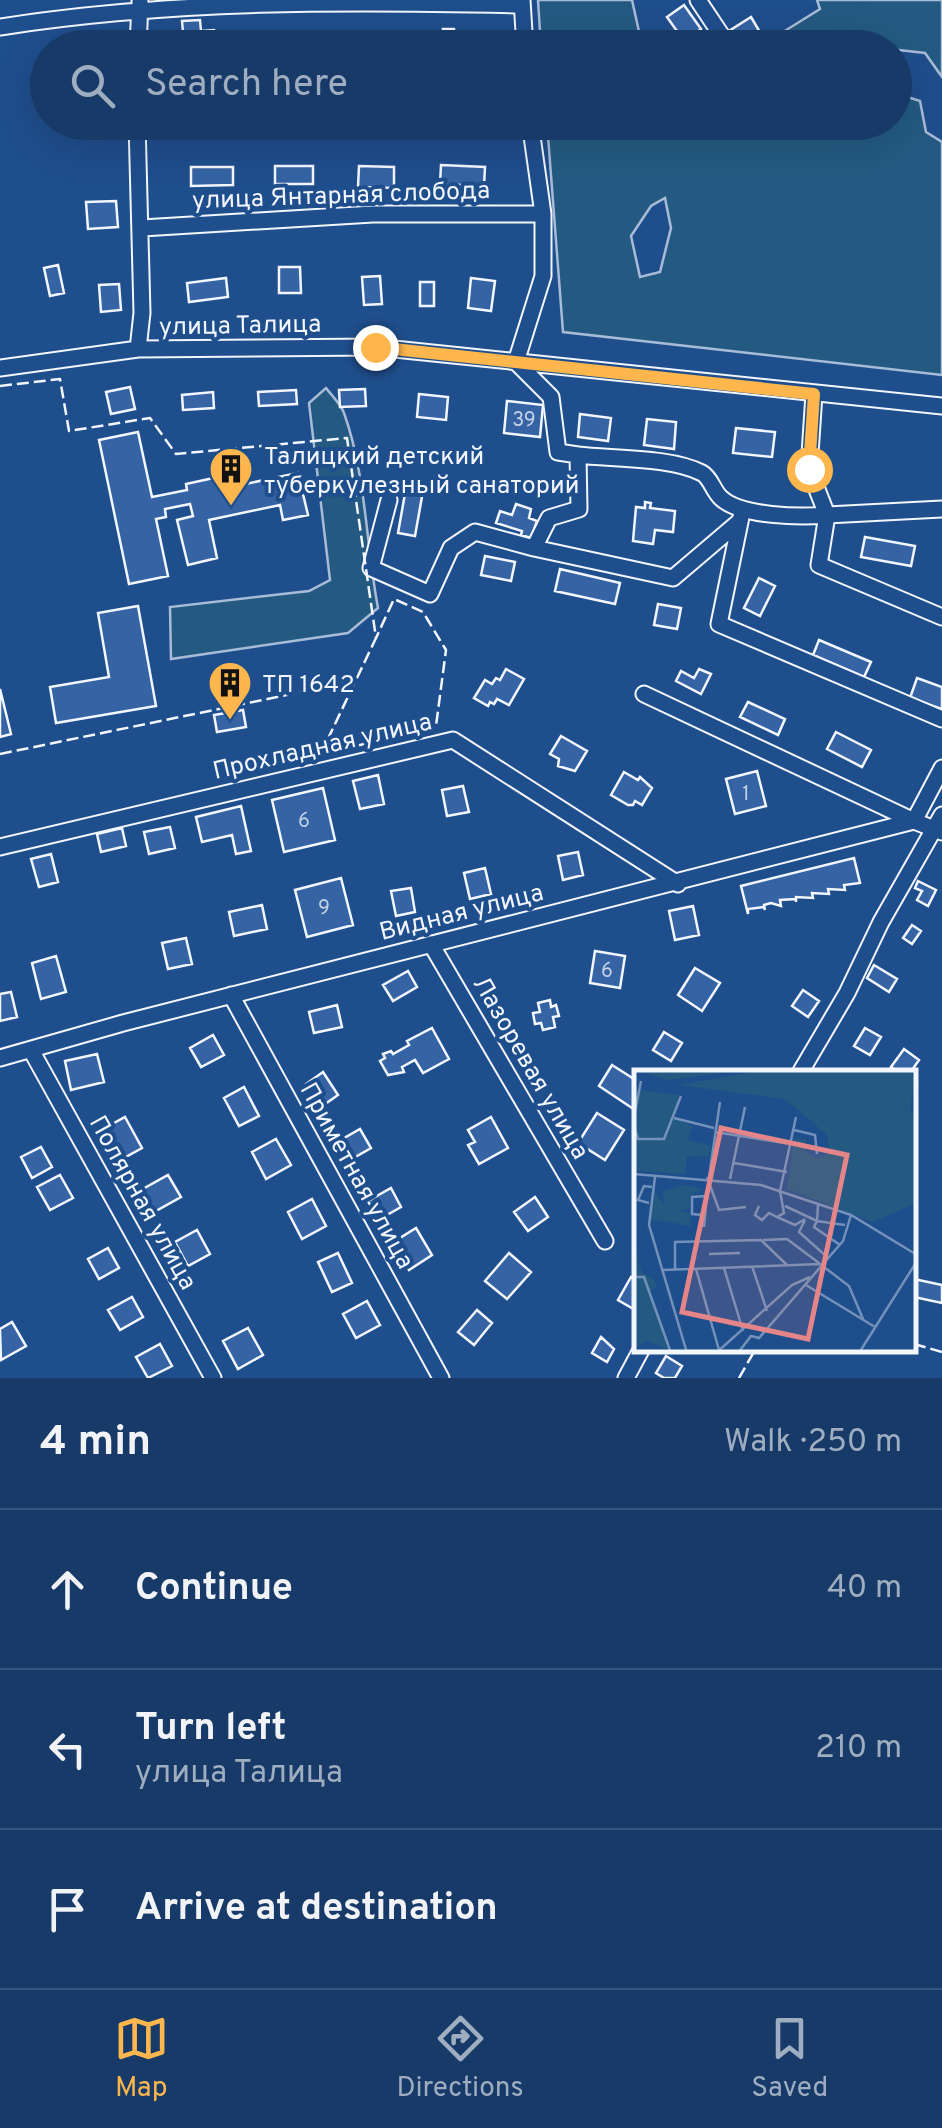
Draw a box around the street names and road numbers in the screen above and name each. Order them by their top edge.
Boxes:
street label: улица Янтарная слобода [192,176,491,218]
street label: улица Талица [159,310,322,344]
street label: Прохладная улица [210,707,435,789]
street label: Видная улица [376,878,547,950]
street label: Лазоревая улица [464,971,595,1166]
street label: Приметная улица [291,1078,420,1275]
street label: Полярная улица [80,1110,203,1296]

